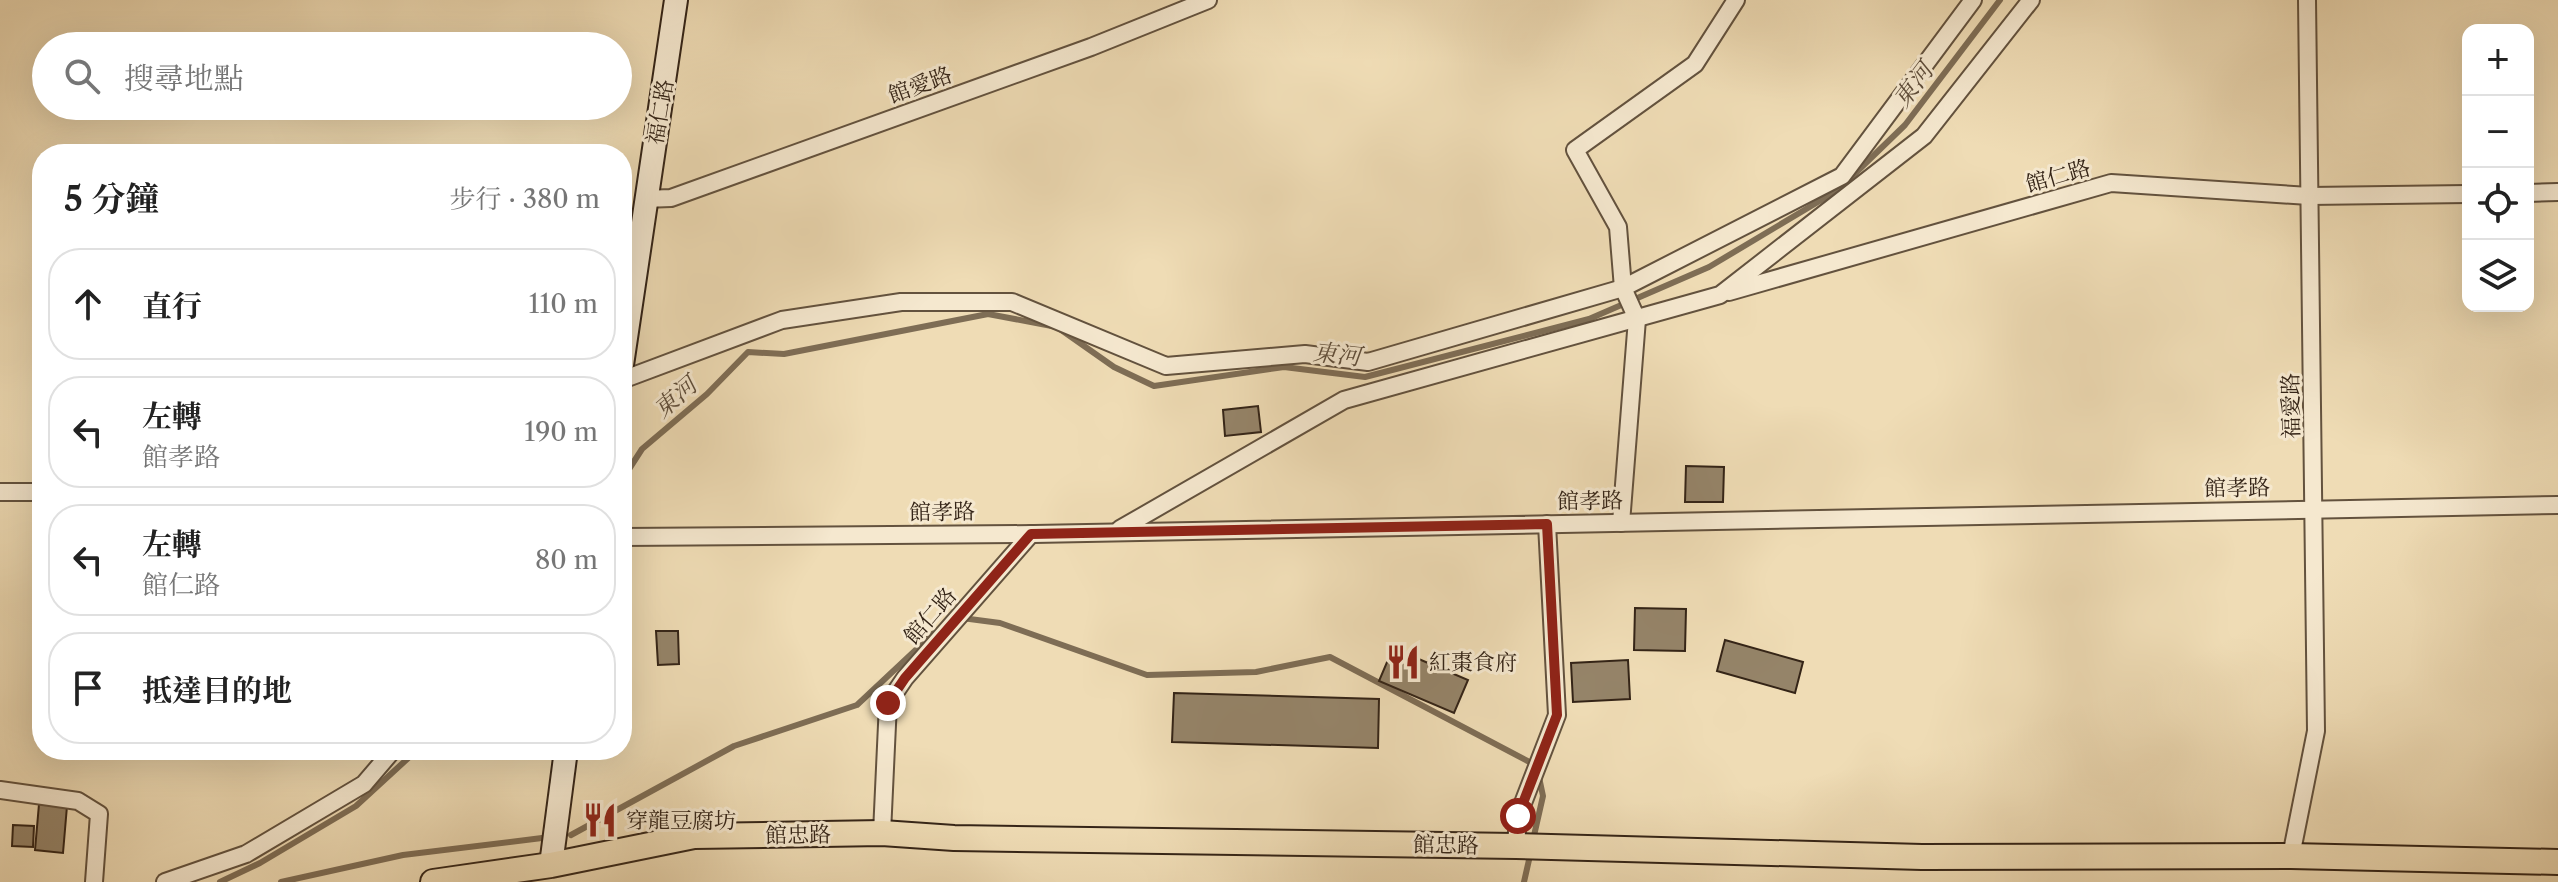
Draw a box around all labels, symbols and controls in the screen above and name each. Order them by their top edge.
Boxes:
map controls [2462,24,2534,312]
button: + [2462,24,2534,96]
search box [32,32,632,120]
icon: search [60,54,104,98]
water label: 東河 [1887,54,1941,113]
text: 搜尋地點 [124,60,244,97]
street label: 館愛路 [884,61,956,109]
street label: 福仁路 [641,77,679,147]
button: − [2462,96,2534,168]
street label: 館仁路 [2023,154,2093,198]
button: locate [2462,168,2534,240]
text: 5 分鐘 [64,178,159,220]
text: 步行 · 380 m [449,183,600,215]
button: layers [2462,240,2534,312]
icon: ahead [66,282,110,326]
text: 直行 [142,288,202,325]
text: 110 m [529,288,598,320]
water label: 東河 [1312,337,1366,371]
water label: 東河 [647,368,706,424]
street label: 福愛路 [2277,373,2305,439]
text: 左轉 [142,398,202,435]
icon: left [66,410,110,454]
text: 190 m [524,416,598,448]
text: 館孝路 [142,441,220,473]
street label: 館孝路 [2204,474,2270,502]
street label: 館孝路 [1557,487,1623,515]
street label: 館孝路 [909,498,975,526]
text: 左轉 [142,526,202,563]
icon: left [66,538,110,582]
text: 80 m [535,544,598,576]
text: 館仁路 [142,569,220,601]
street label: 館仁路 [898,582,962,650]
restaurant icon: 紅棗食府 [1384,643,1422,681]
place label: 紅棗食府 [1429,649,1517,676]
icon: arrive [66,666,110,710]
text: 抵達目的地 [142,672,292,709]
route end [870,685,906,721]
route start [1500,798,1536,834]
restaurant icon: 穿龍豆腐坊 [581,801,619,839]
place label: 穿龍豆腐坊 [626,807,736,834]
street label: 館忠路 [765,821,831,849]
street label: 館忠路 [1413,831,1479,859]

